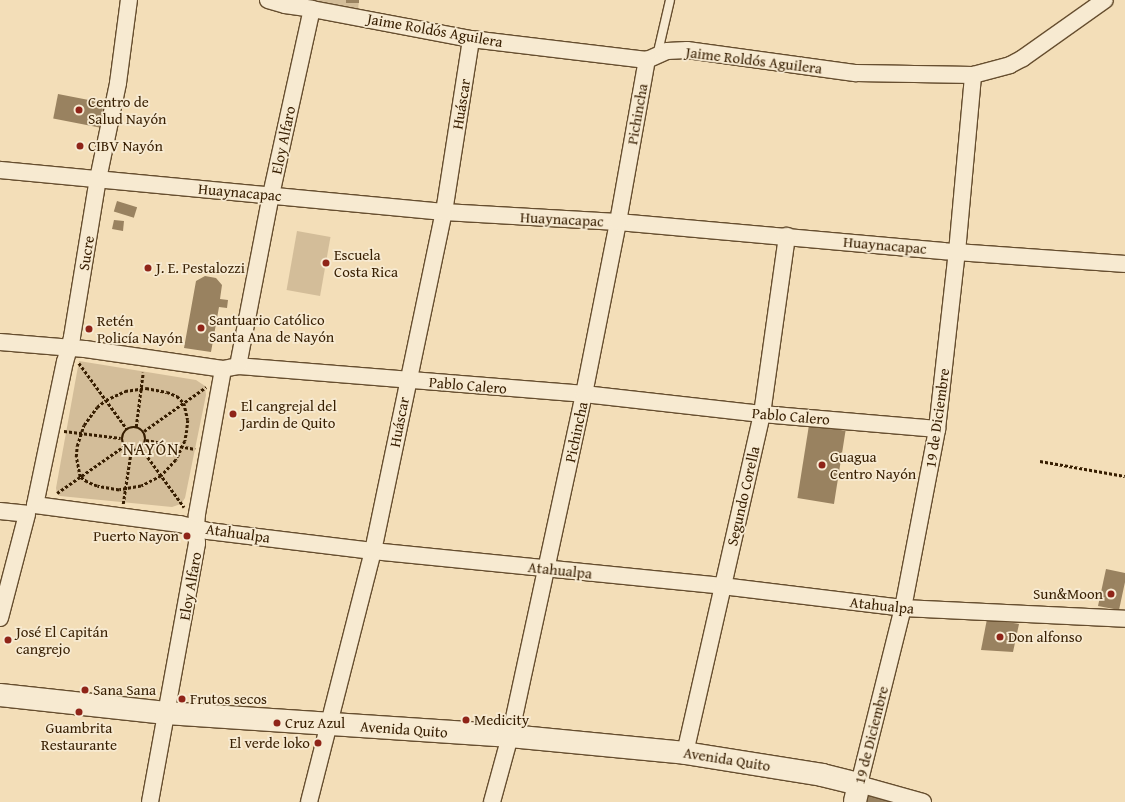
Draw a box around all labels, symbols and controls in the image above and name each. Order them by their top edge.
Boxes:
street label: Jaime Roldós Aguilera [366,9,504,51]
street label: Jaime Roldós Aguilera [685,43,823,77]
street label: Huáscar [448,77,474,131]
street label: Pichincha [623,82,651,146]
place label: Centro de Salud Nayón [88,92,166,127]
marker: Centro de Salud Nayón [73,104,85,116]
street label: Eloy Alfaro [267,104,299,176]
place label: CIBV Nayón [88,137,163,155]
marker: CIBV Nayón [75,141,85,151]
street label: Huaynacapac [198,179,282,205]
street label: Huaynacapac [520,208,604,230]
street label: Huaynacapac [843,232,927,258]
street label: Sucre [74,234,98,272]
place label: Escuela Costa Rica [334,245,398,280]
marker: Escuela Costa Rica [321,258,331,268]
place label: J. E. Pestalozzi [156,259,245,277]
marker: J. E. Pestalozzi [143,263,153,273]
place label: Santuario Católico Santa Ana de Nayón [209,310,334,345]
place label: Retén Policía Nayón [97,311,183,346]
marker: Santuario Católico Santa Ana de Nayón [196,323,206,333]
marker: Retén Policía Nayón [84,324,94,334]
street label: 19 de Diciembre [921,367,953,469]
street label: Pablo Calero [428,373,508,397]
street label: Huáscar [385,395,413,449]
place label: El cangrejal del Jardin de Quito [241,396,337,431]
street label: Pichincha [561,400,591,464]
street label: Pablo Calero [751,404,831,428]
marker: El cangrejal del Jardin de Quito [228,409,238,419]
district label: NAYÓN [123,439,179,459]
street label: Segundo Corella [723,444,763,548]
place label: Guagua Centro Nayón [830,447,916,482]
marker: Guagua Centro Nayón [817,460,827,470]
street label: Atahualpa [205,520,271,546]
place label: Puerto Nayon [93,527,179,545]
marker: Puerto Nayon [182,531,192,541]
street label: Eloy Alfaro [175,550,205,622]
street label: Atahualpa [527,558,593,582]
place label: Sun&Moon [1033,585,1103,603]
marker: Sun&Moon [1106,589,1116,599]
street label: Atahualpa [849,593,915,617]
place label: José El Capitán cangrejo [16,622,108,657]
place label: Don alfonso [1008,628,1082,646]
marker: Don alfonso [995,632,1005,642]
marker: José El Capitán cangrejo [3,635,13,645]
place label: Sana Sana [93,681,156,699]
street label: 19 de Diciembre [850,684,892,786]
marker: Sana Sana [80,685,90,695]
place label: Frutos secos [190,690,267,708]
marker: Frutos secos [177,694,187,704]
marker: Guambrita Restaurante [74,707,84,717]
place label: Medicity [474,711,529,729]
place label: Cruz Azul [285,714,345,732]
marker: Medicity [461,715,471,725]
street label: Avenida Quito [360,717,448,741]
place label: Guambrita Restaurante [41,718,117,753]
marker: Cruz Azul [272,718,282,728]
place label: El verde loko [230,734,310,752]
marker: El verde loko [313,738,323,748]
street label: Avenida Quito [682,743,772,775]

